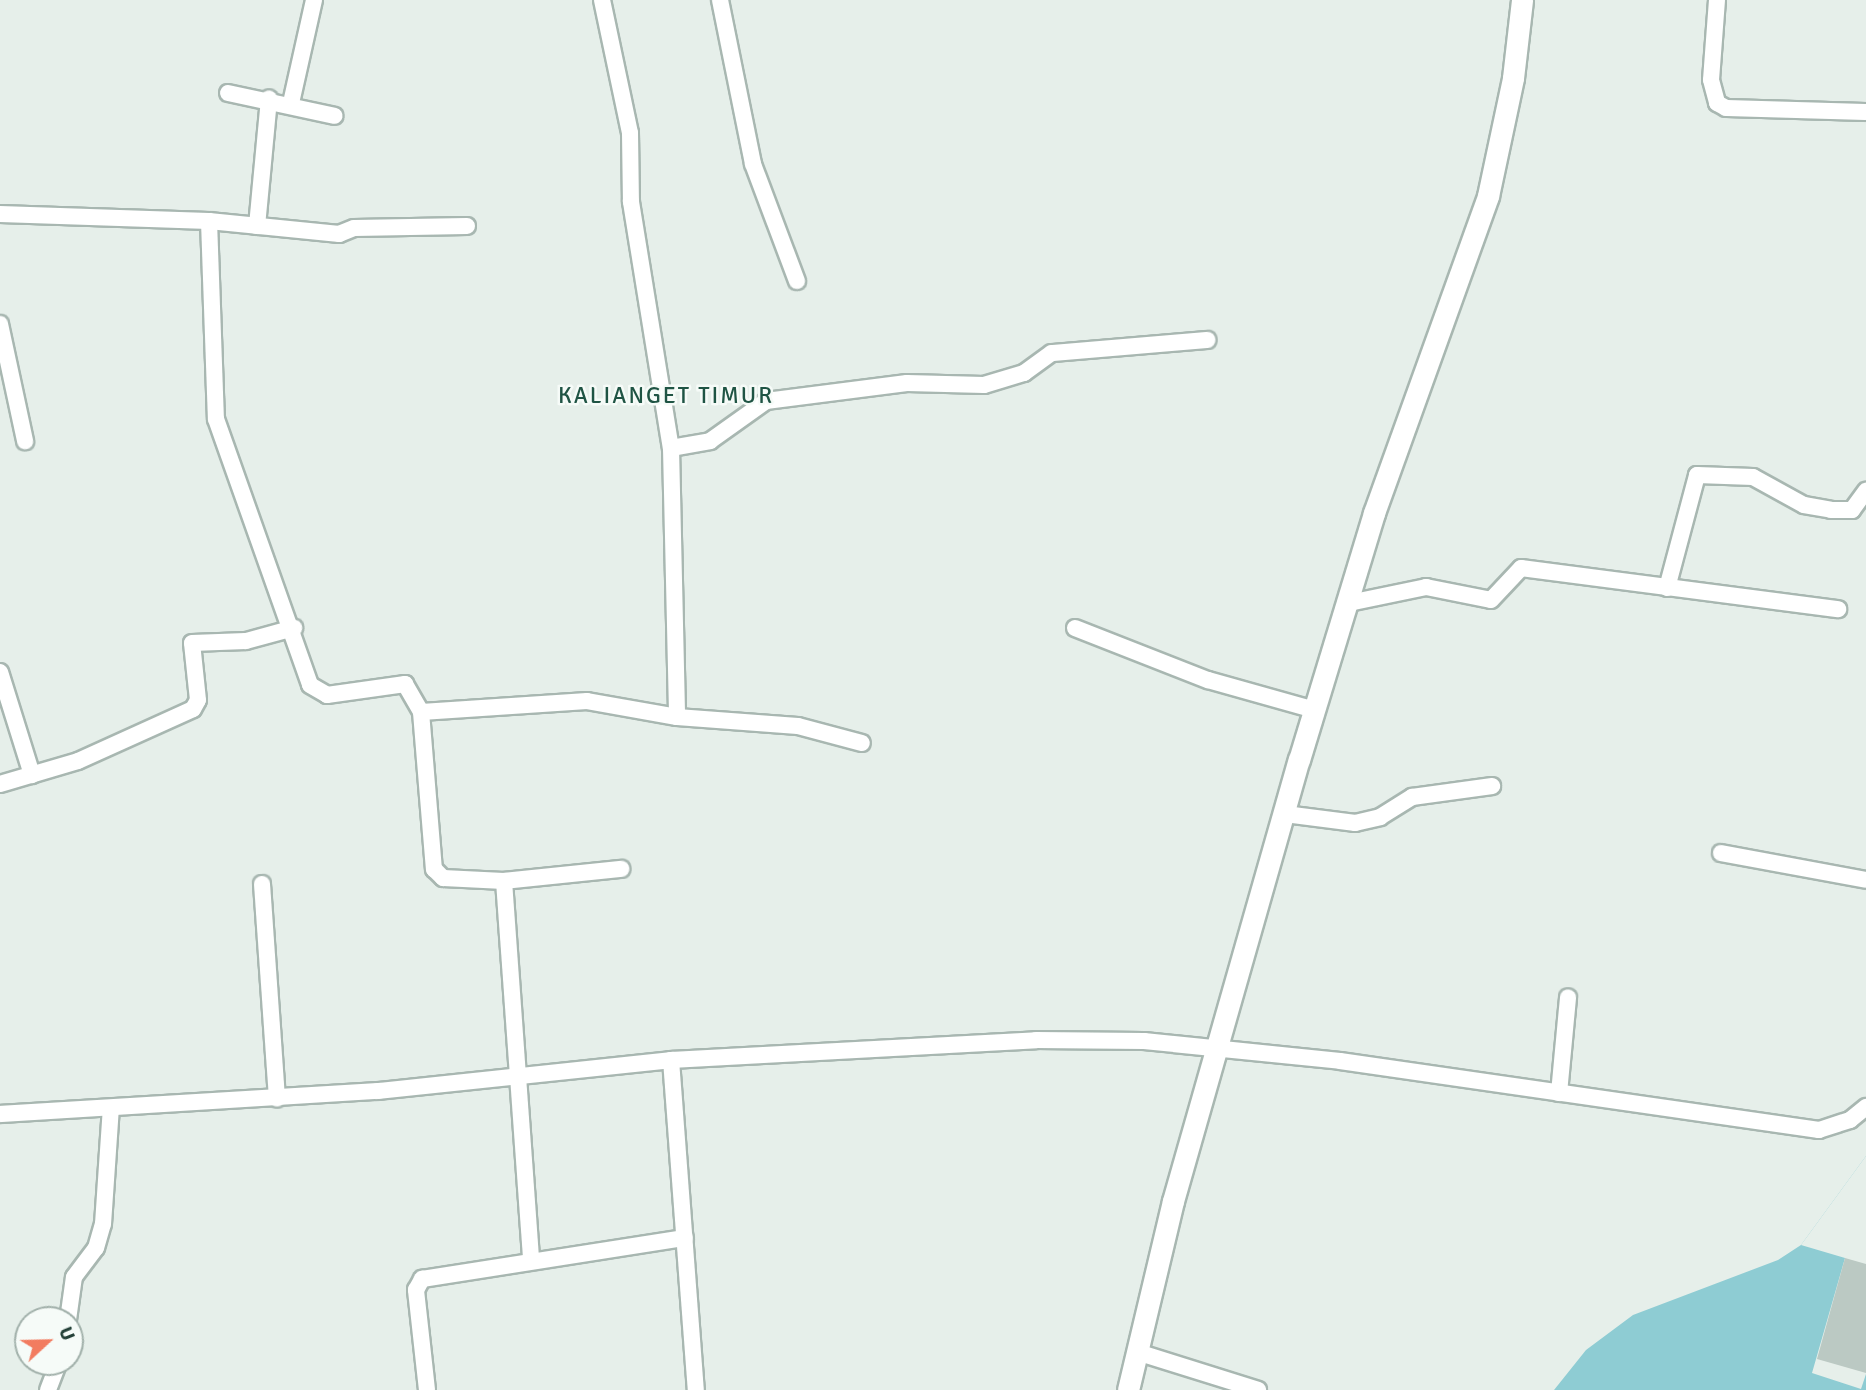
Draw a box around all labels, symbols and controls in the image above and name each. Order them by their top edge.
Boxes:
district label: KALIANGET TIMUR [560,382,772,410]
north arrow [14,1306,84,1376]
text: U [53,1323,80,1344]

